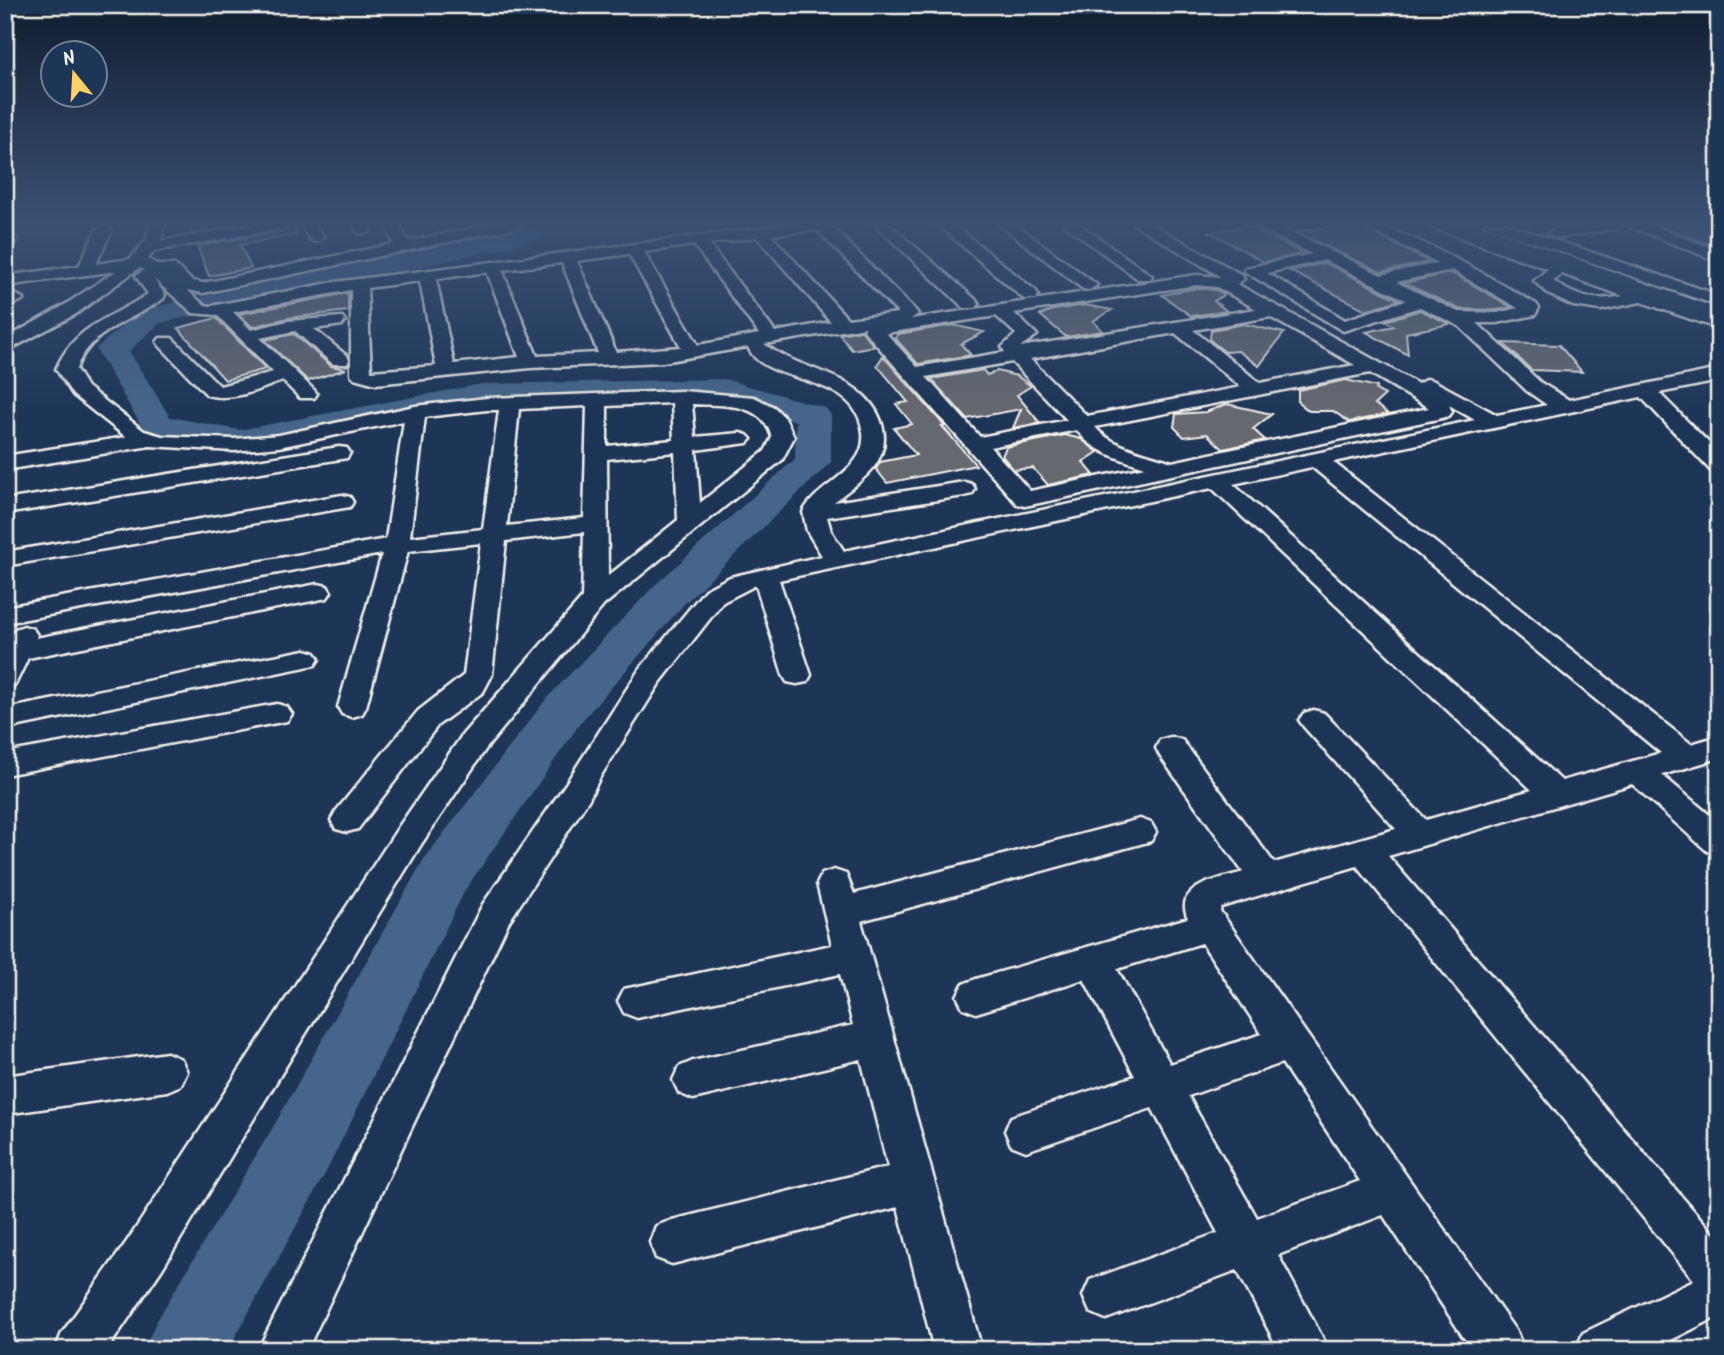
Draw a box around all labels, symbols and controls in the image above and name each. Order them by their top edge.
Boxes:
north arrow [38,38,108,108]
text: N [59,44,80,76]

